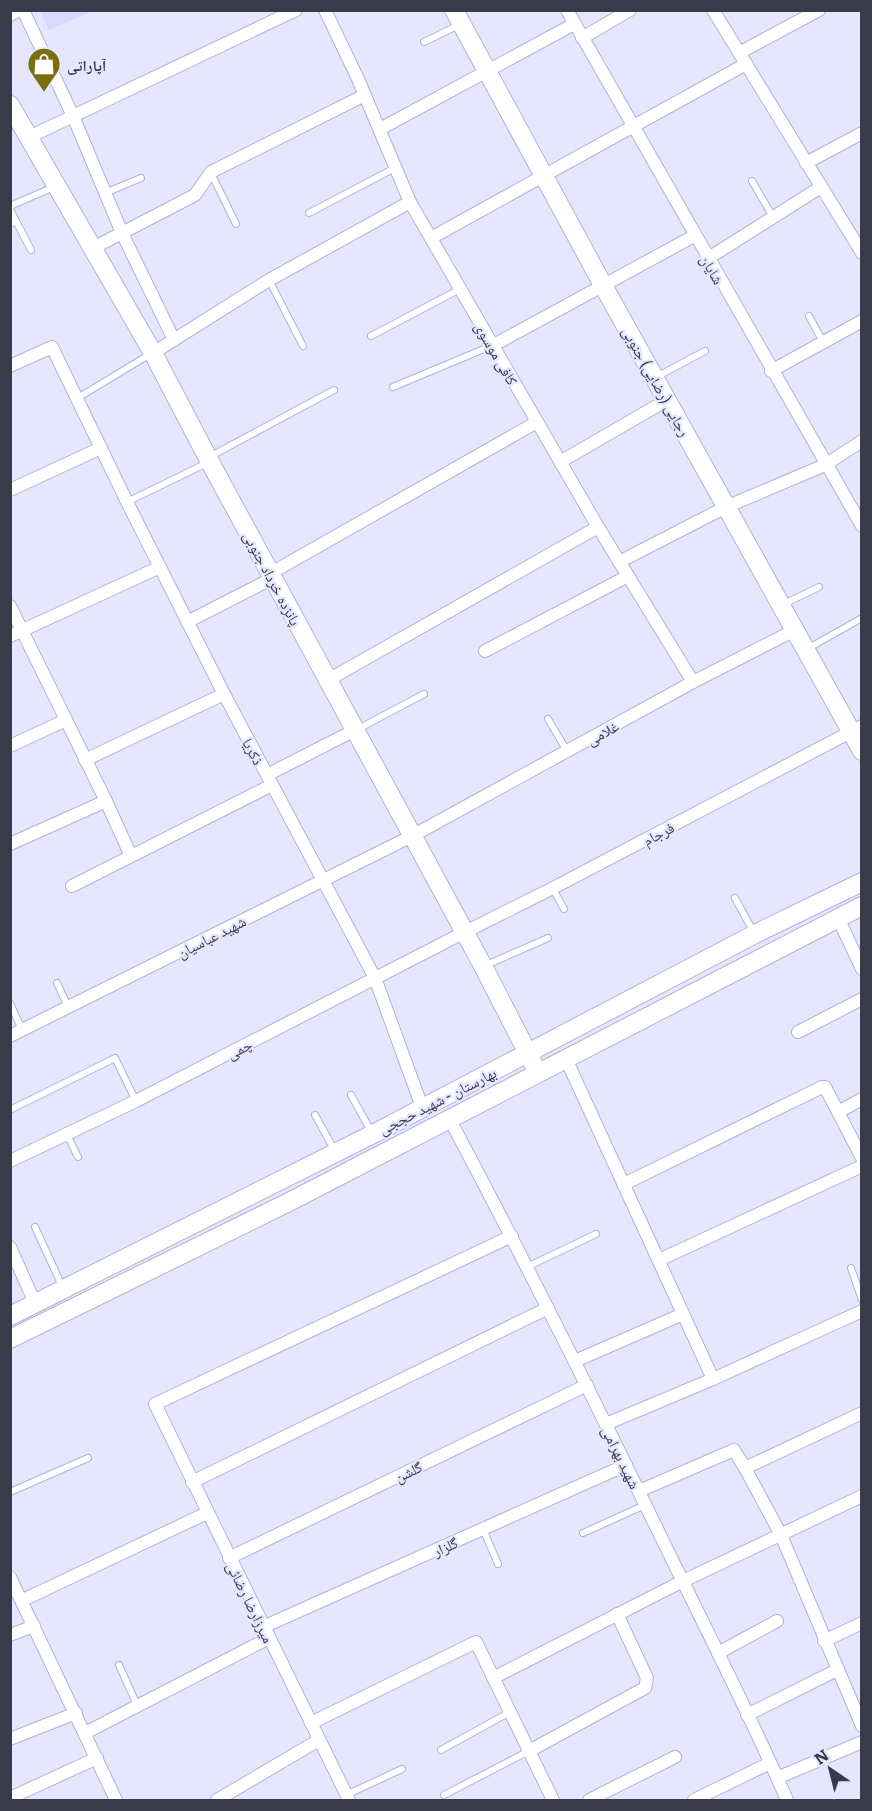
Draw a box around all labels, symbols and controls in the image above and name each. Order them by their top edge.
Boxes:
shop icon: آپاراتی [26,46,62,93]
place label: آپاراتی [67,53,107,76]
street label: شایان [695,250,731,288]
street label: کافی موسوی [470,317,524,389]
street label: رجایی (رضایی) جنوبی [617,322,697,440]
street label: پانزده خرداد جنوبی [238,527,308,629]
street label: غلامی [582,714,623,750]
street label: ذکریا [237,733,271,769]
street label: فرجام [638,815,678,851]
street label: شهید عباسیان [172,909,250,963]
street label: چمی [222,1032,256,1064]
street label: بهارستان - شهید حججی [374,1060,500,1140]
street label: شهید بهرامی [597,1422,647,1493]
street label: گلشن [390,1454,426,1488]
street label: گلزار [428,1530,462,1562]
street label: میرزارضا رضائی [221,1557,281,1647]
north arrow [800,1739,860,1799]
text: N [808,1742,833,1770]

